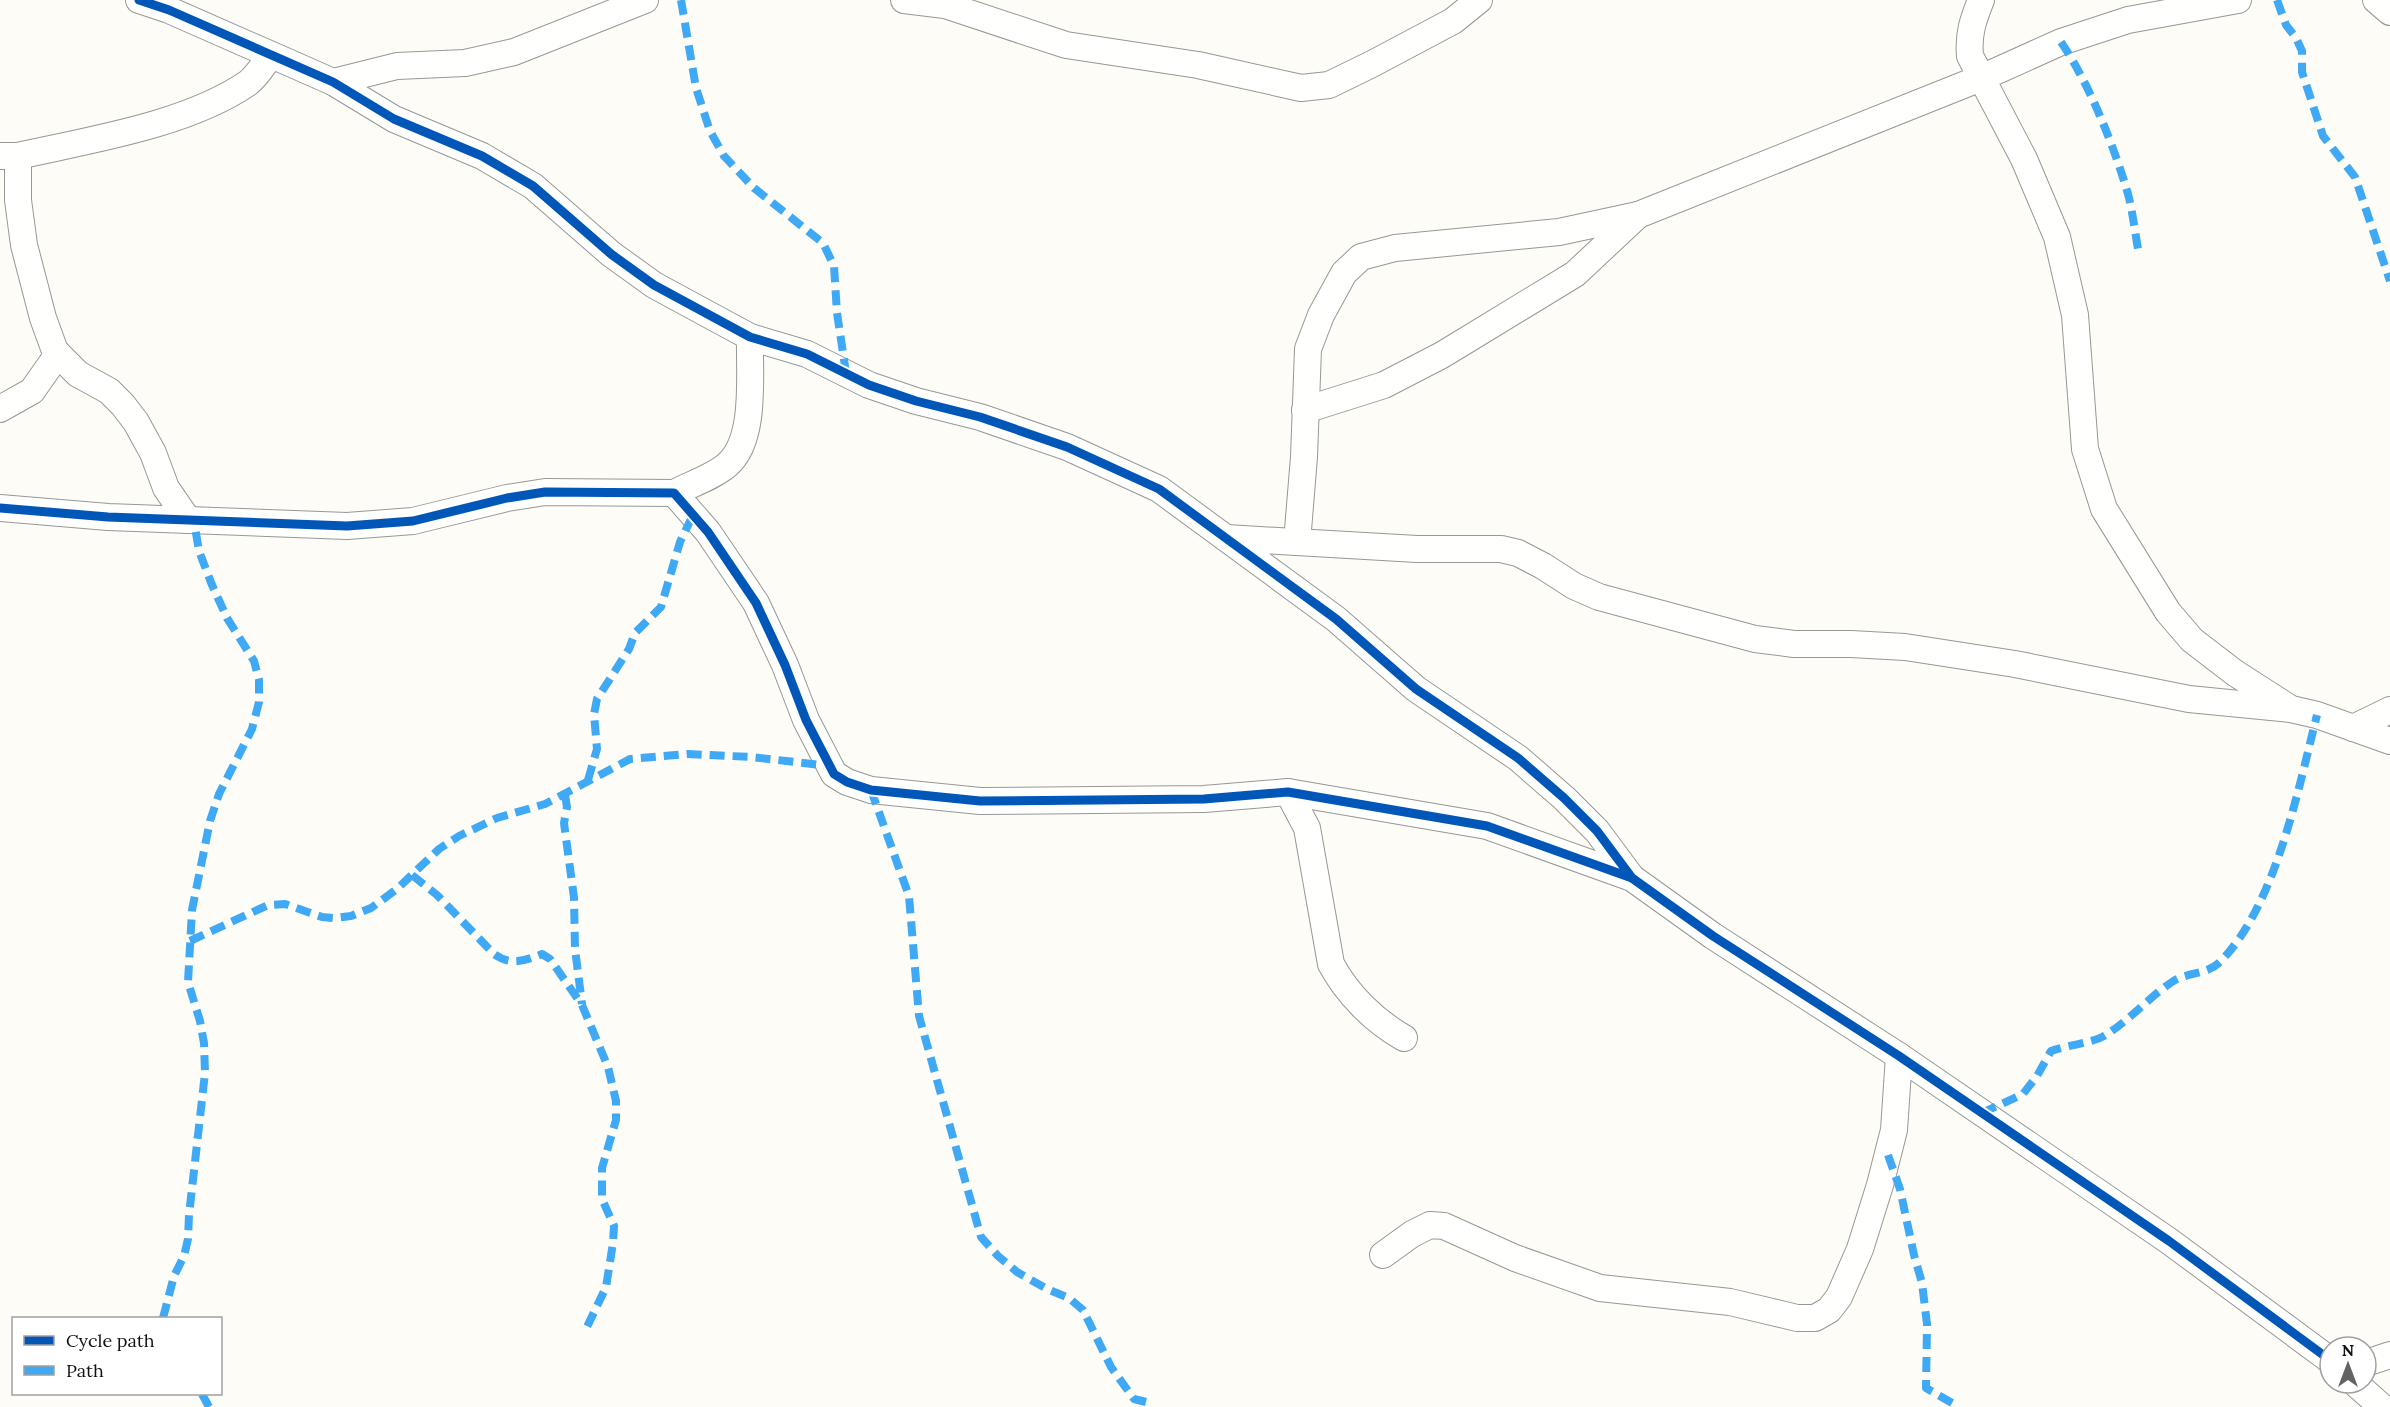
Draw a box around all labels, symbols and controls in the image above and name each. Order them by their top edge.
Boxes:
legend [12,1317,222,1395]
text: Cycle path [66,1329,155,1352]
north arrow [2318,1335,2378,1395]
text: N [2342,1340,2354,1360]
text: Path [66,1359,104,1382]

